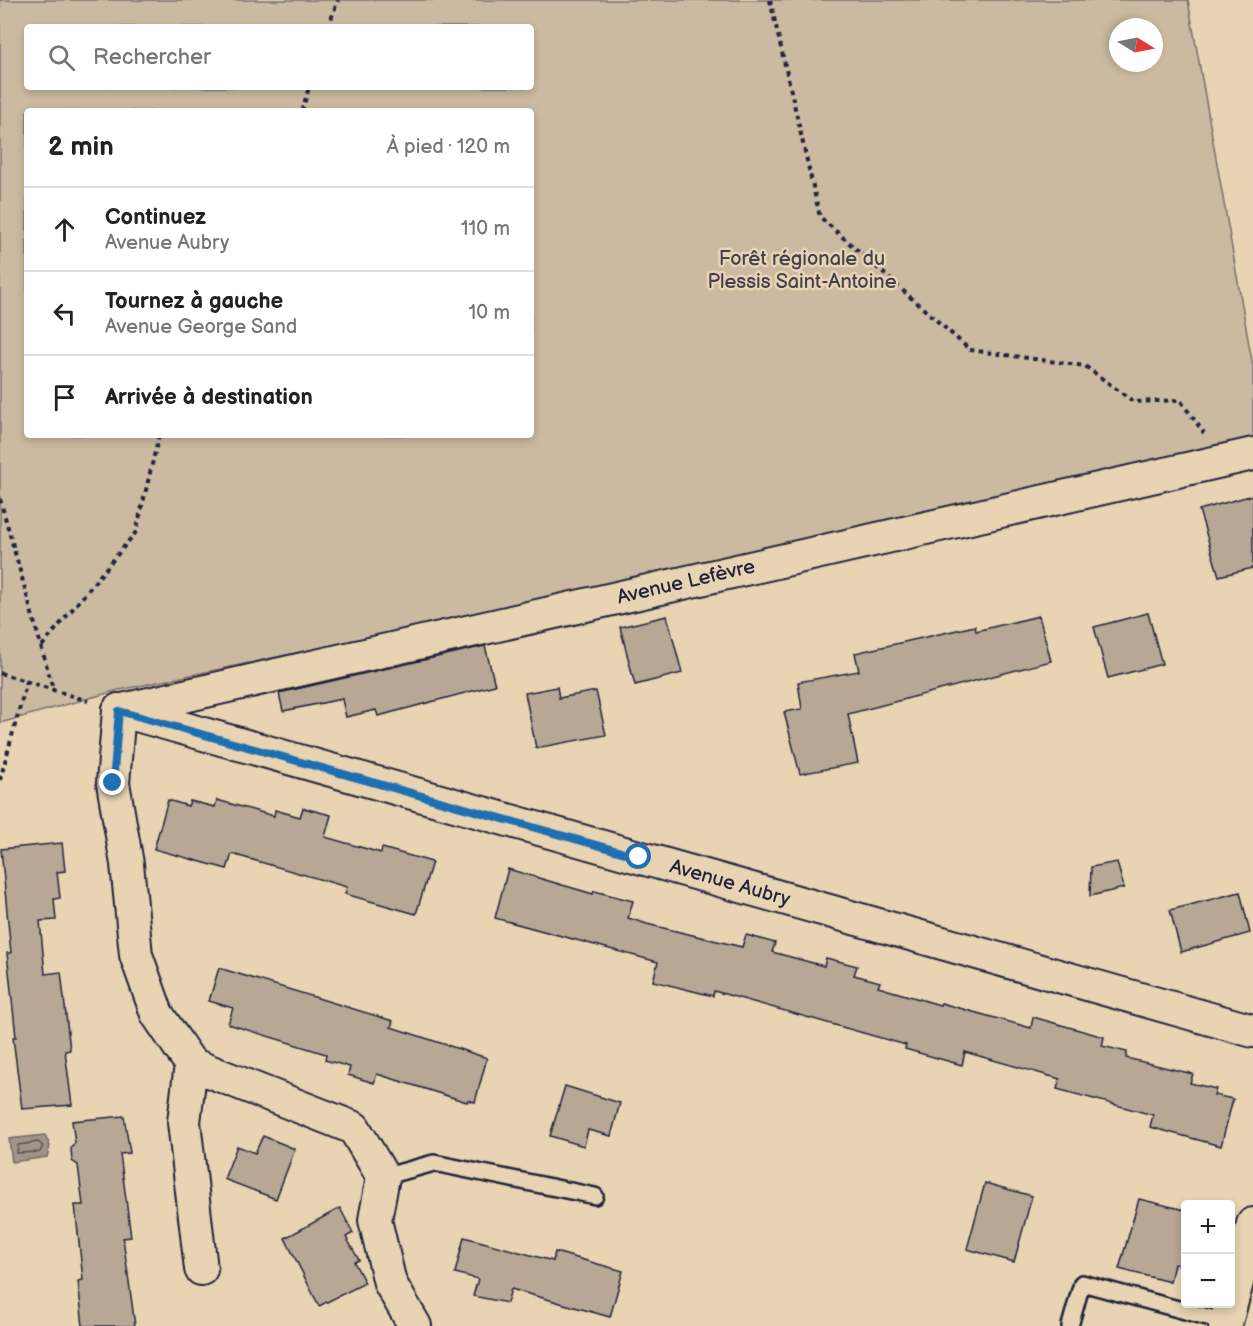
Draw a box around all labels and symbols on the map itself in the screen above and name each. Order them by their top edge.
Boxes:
north arrow [1109,18,1163,72]
park label: Forêt régionale du Plessis Saint-Antoine [708,247,897,294]
street label: Avenue Lefèvre [615,554,757,610]
route end [99,769,125,795]
route start [625,843,651,869]
street label: Avenue Aubry [667,854,793,912]

